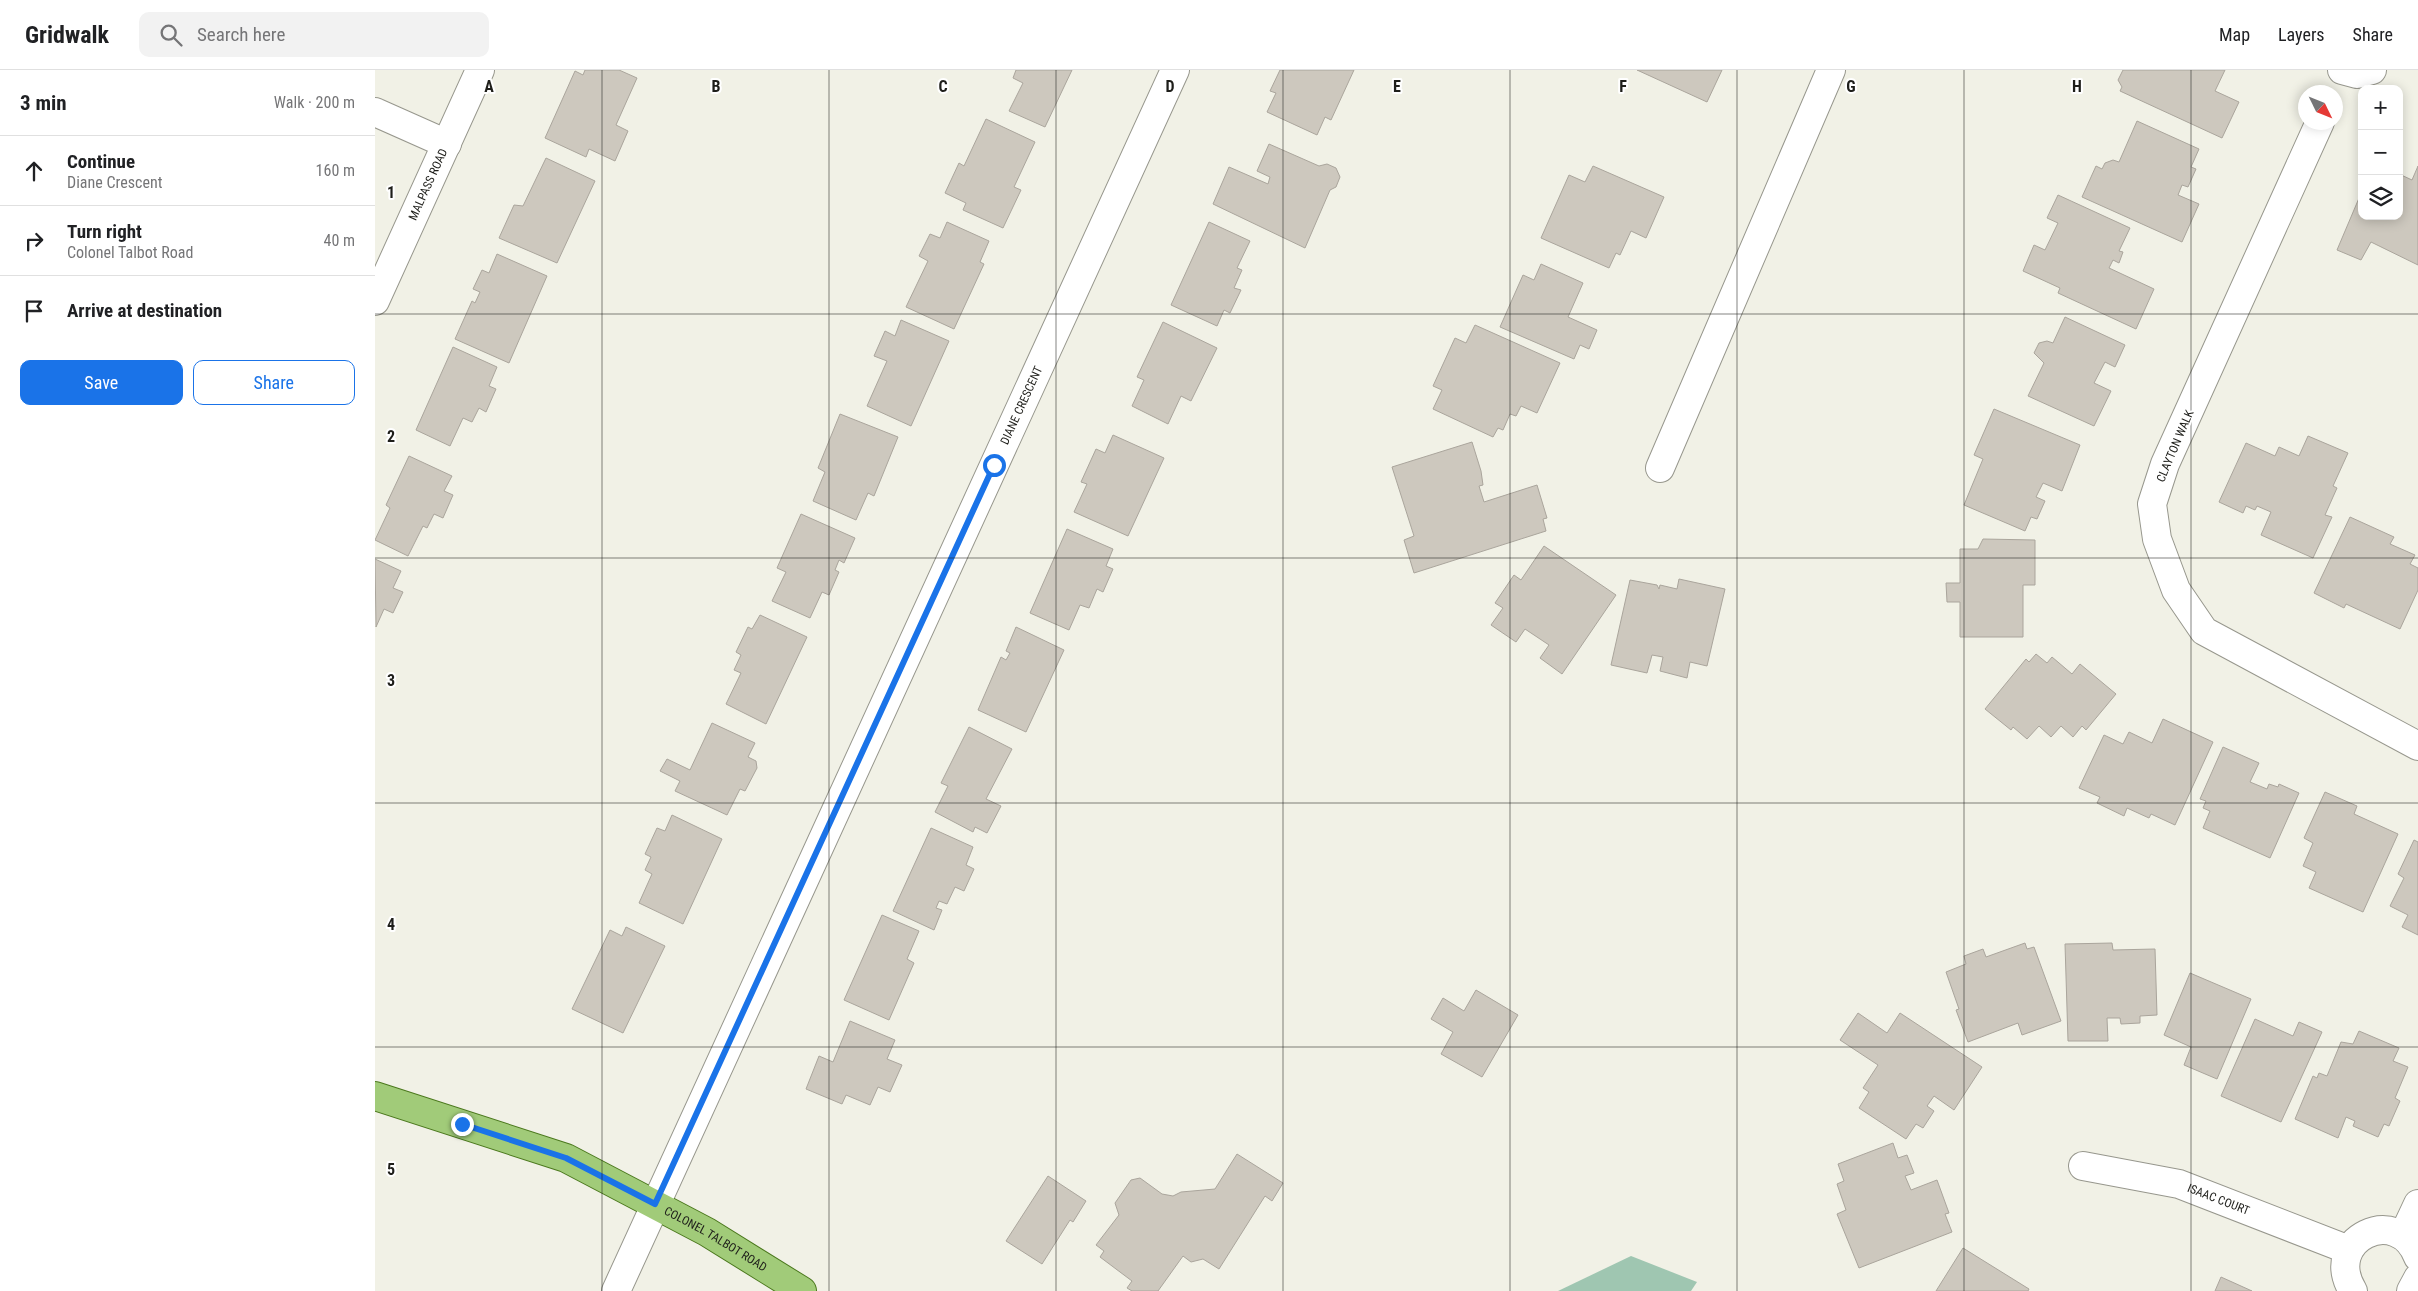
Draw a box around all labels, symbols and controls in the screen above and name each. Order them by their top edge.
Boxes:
search box [139,12,489,57]
text: Gridwalk [25,21,109,49]
icon: search [157,21,185,49]
text: Search here [197,23,285,46]
text: Map [2219,24,2250,45]
text: Layers [2278,24,2325,45]
text: Share [2353,24,2393,45]
text: A [484,77,494,96]
text: B [712,77,721,96]
text: C [938,77,948,96]
text: D [1165,77,1175,96]
text: E [1393,77,1401,96]
text: F [1619,77,1627,96]
text: G [1846,77,1856,96]
text: H [2072,77,2082,96]
north arrow [2298,85,2343,130]
map controls [2358,85,2403,220]
button: + [2358,85,2403,130]
text: 3 min [20,91,67,115]
text: Walk · 200 m [274,93,355,112]
button: − [2358,130,2403,175]
street label: MALPASS ROAD [406,146,450,222]
text: Continue [67,150,135,173]
icon: ahead [20,157,48,185]
text: 160 m [316,161,355,180]
text: Diane Crescent [67,173,162,192]
button: layers [2358,175,2403,220]
text: 1 [387,183,395,202]
text: Turn right [67,220,142,243]
icon: right [20,227,48,255]
text: 40 m [323,231,355,250]
text: Colonel Talbot Road [67,243,193,262]
icon: arrive [20,297,48,325]
text: Arrive at destination [67,299,222,322]
button: Save [20,360,183,405]
button: Share [193,360,355,405]
street label: DIANE CRESCENT [997,364,1045,447]
street label: CLAYTON WALK [2154,407,2197,484]
text: 2 [387,427,395,446]
route start [983,454,1006,477]
text: 3 [387,671,395,690]
text: 4 [387,915,395,934]
route end [451,1113,474,1136]
text: 5 [387,1160,395,1179]
street label: ISAAC COURT [2185,1181,2252,1218]
street label: COLONEL TALBOT ROAD [662,1204,770,1274]

